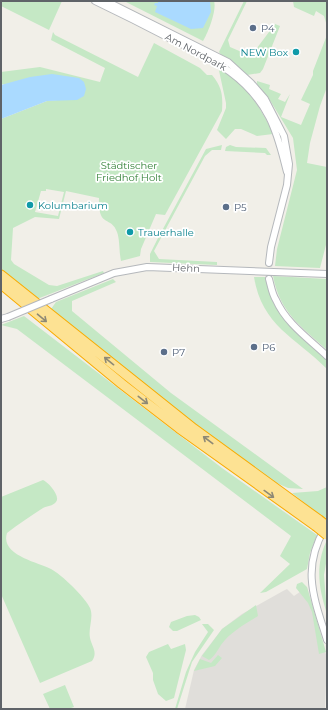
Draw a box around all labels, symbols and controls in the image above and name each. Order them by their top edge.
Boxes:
place label: P4 [261,22,275,35]
marker: P4 [248,23,258,33]
street label: Am Nordpark [163,30,229,74]
place label: NEW Box [241,46,289,59]
marker: NEW Box [291,47,301,57]
park label: Städtischer Friedhof Holt [96,159,162,184]
place label: Kolumbarium [38,199,108,212]
marker: Kolumbarium [25,200,35,210]
place label: P5 [234,201,247,214]
marker: P5 [221,202,231,212]
place label: Trauerhalle [138,226,194,239]
marker: Trauerhalle [125,227,135,237]
street label: Hehn [172,261,200,275]
one-way arrow [36,313,47,322]
place label: P6 [262,341,275,354]
marker: P6 [249,342,259,352]
place label: P7 [172,346,185,359]
marker: P7 [159,347,169,357]
one-way arrow [103,357,114,366]
one-way arrow [137,396,148,404]
one-way arrow [202,435,213,444]
one-way arrow [264,490,275,498]

